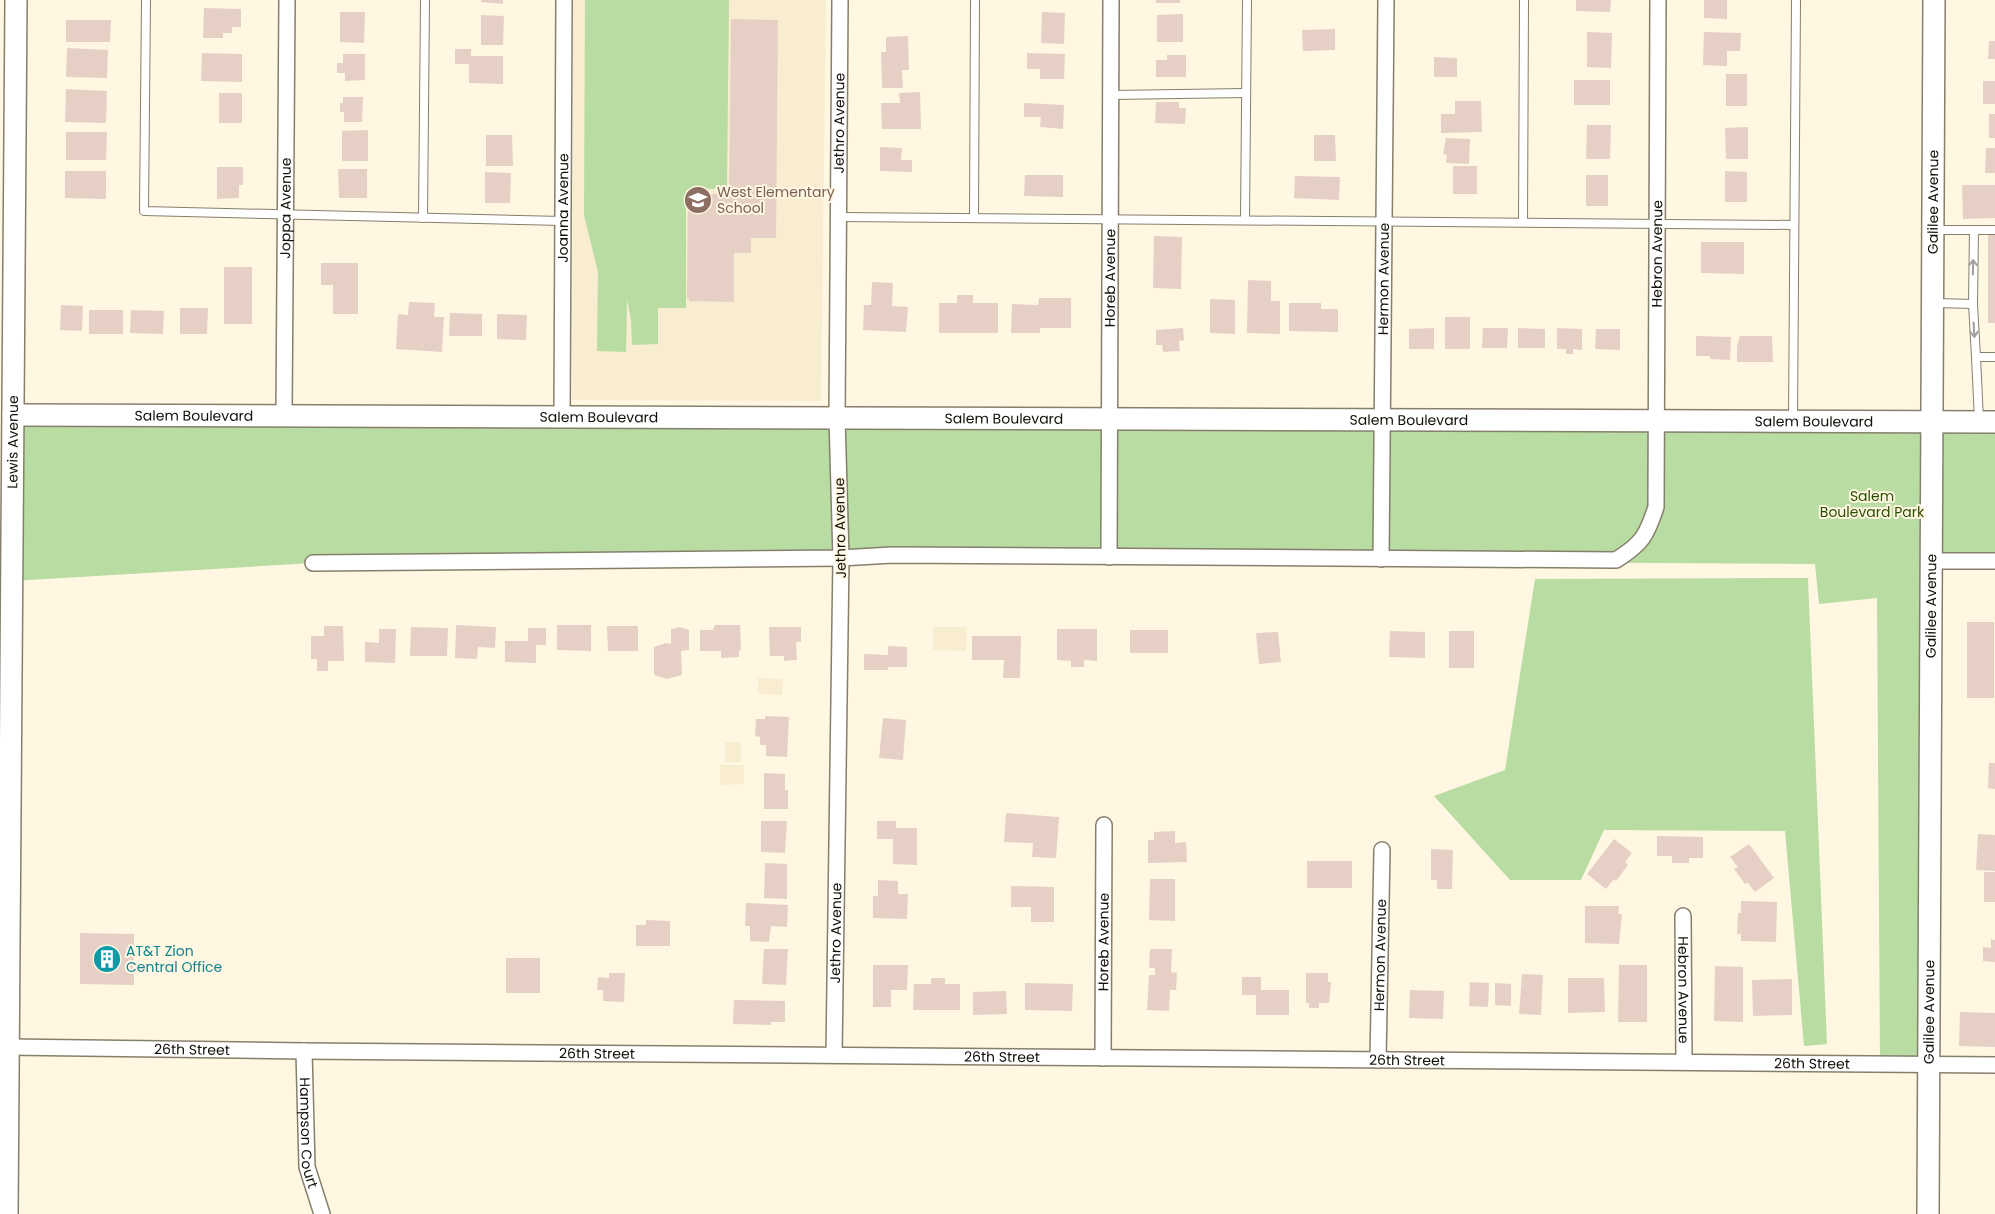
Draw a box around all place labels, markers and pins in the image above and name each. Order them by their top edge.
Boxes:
place label: West Elementary School [717,182,835,218]
school or university icon: West Elementary School [683,185,713,215]
place label: AT&T Zion Central Office [126,941,223,977]
building icon: AT&T Zion Central Office [92,944,122,974]

